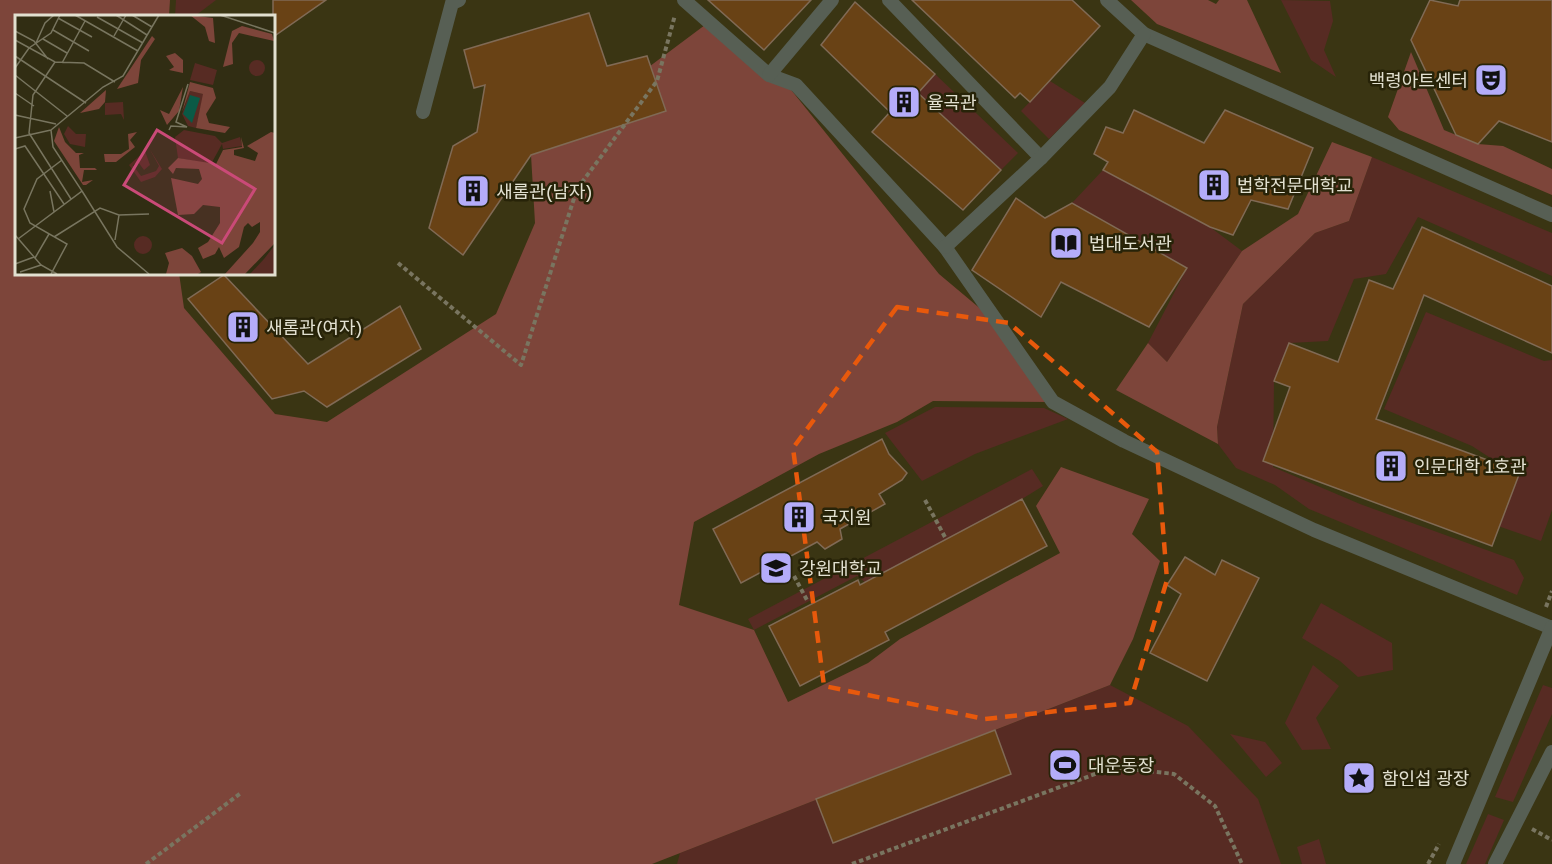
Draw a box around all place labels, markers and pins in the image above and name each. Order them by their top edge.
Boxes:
theatre icon: 백령아트센터 [1473,62,1509,98]
place label: 백령아트센터 [1369,69,1468,91]
building icon: 율곡관 [886,84,922,120]
place label: 율곡관 [927,91,977,113]
building icon: 법학전문대학교 [1196,167,1232,203]
building icon: 새롬관(남자) [455,173,491,209]
place label: 법학전문대학교 [1237,174,1353,196]
place label: 새롬관(남자) [496,180,592,202]
library icon: 법대도서관 [1048,225,1084,261]
place label: 법대도서관 [1089,232,1172,254]
building icon: 새롬관(여자) [225,309,261,345]
place label: 새롬관(여자) [266,316,362,338]
building icon: 인문대학 1호관 [1373,448,1409,484]
place label: 인문대학 1호관 [1414,455,1527,477]
building icon: 국지원 [781,499,817,535]
place label: 국지원 [822,506,872,528]
school or university icon: 강원대학교 [758,550,794,586]
place label: 강원대학교 [799,557,882,579]
sports icon: 대운동장 [1047,747,1083,783]
place label: 대운동장 [1088,754,1154,776]
place icon: 함인섭 광장 [1341,760,1377,796]
place label: 함인섭 광장 [1382,767,1469,789]

